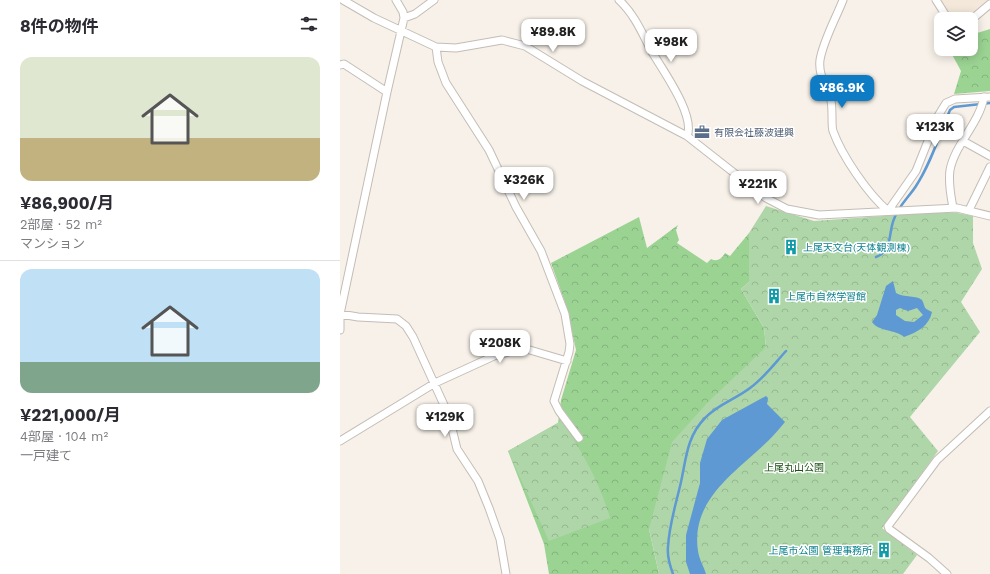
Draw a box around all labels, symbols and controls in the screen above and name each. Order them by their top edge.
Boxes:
map controls [934,12,978,56]
button: layers [934,12,978,56]
icon: filters [298,13,320,35]
text: 8件の物件 [20,16,99,36]
pin: ¥89.8K [520,19,586,53]
text: ¥89.8K [530,24,576,39]
pin: ¥98K [647,29,695,63]
text: ¥98K [654,34,688,49]
pin: ¥86.9K [809,75,875,109]
text: ¥86.9K [819,80,865,95]
icon: home [134,83,206,155]
pin: ¥123K [907,114,963,148]
text: ¥123K [916,119,954,134]
office icon: 有限会社藤波建興 [693,123,711,141]
place label: 有限会社藤波建興 [714,127,794,138]
pin: ¥326K [496,167,552,201]
pin: ¥221K [730,171,786,205]
text: ¥326K [503,172,545,187]
text: ¥221K [739,176,777,191]
text: ¥86,900/月 [20,193,114,213]
text: 2部屋 · 52 m² [20,217,102,232]
text: マンション [20,236,85,251]
building icon: 上尾天文台(天体観測棟) [782,238,800,256]
place label: 上尾天文台(天体観測棟) [803,242,910,253]
building icon: 上尾市自然学習館 [765,287,783,305]
place label: 上尾市自然学習館 [786,291,866,302]
icon: home [134,295,206,367]
pin: ¥208K [472,330,528,364]
text: ¥208K [479,335,521,350]
pin: ¥129K [417,404,473,438]
text: ¥221,000/月 [20,405,121,425]
text: ¥129K [425,409,465,424]
text: 4部屋 · 104 m² [20,429,108,444]
text: 一戸建て [20,448,72,463]
park label: 上尾丸山公園 [764,462,824,473]
building icon: 上尾市公園 管理事務所 [875,541,893,559]
place label: 上尾市公園 管理事務所 [769,545,872,556]

